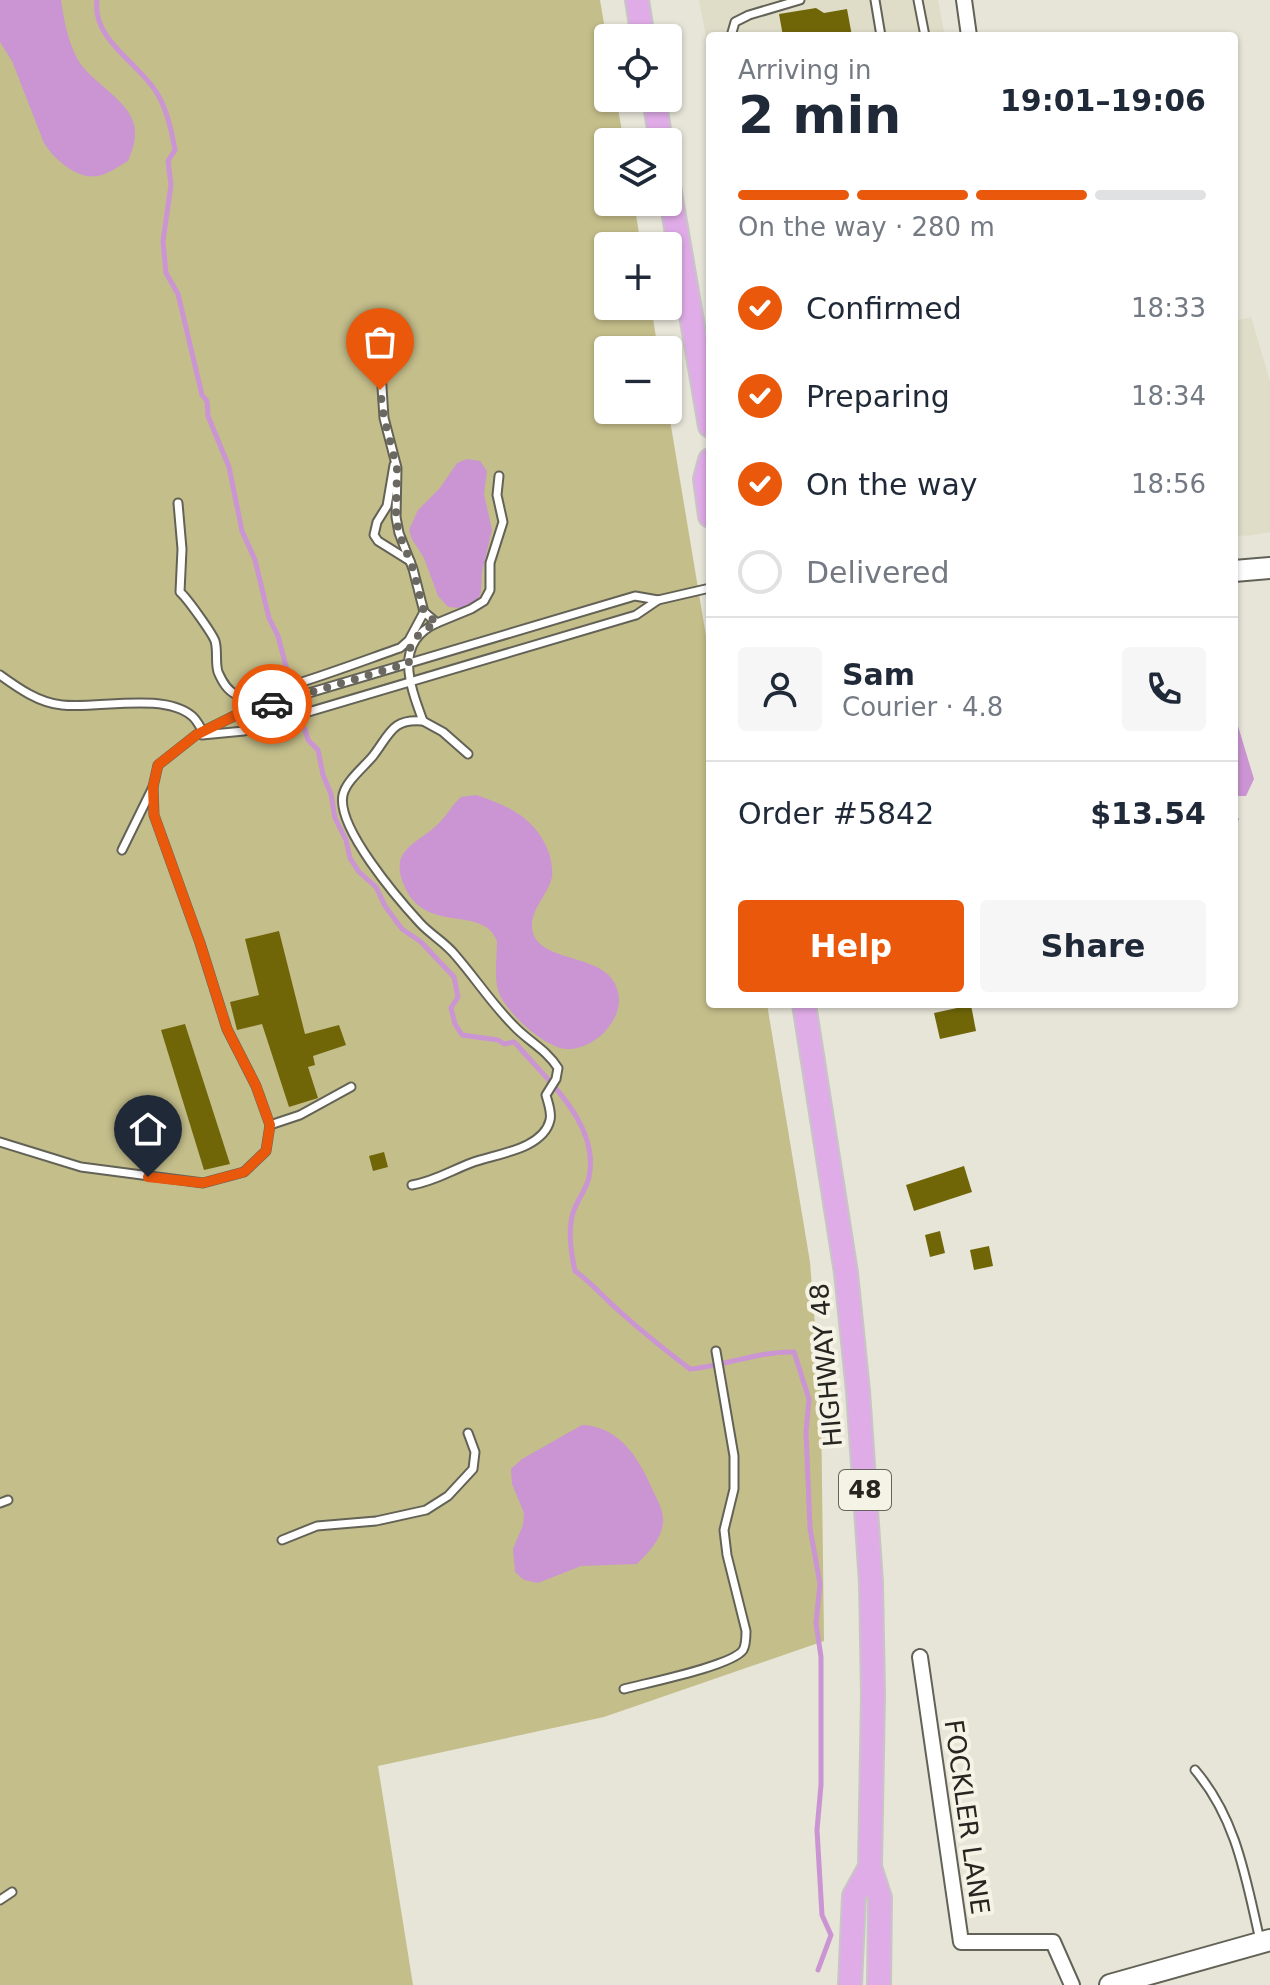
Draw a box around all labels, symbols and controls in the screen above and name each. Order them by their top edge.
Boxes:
map controls [594,24,682,424]
button: locate [594,24,682,112]
text: Arriving in [738,55,872,85]
text: 19:01–19:06 [1000,83,1206,118]
text: 2 min [738,85,901,145]
button: layers [594,128,682,216]
text: On the way · 280 m [738,212,995,242]
button: + [594,232,682,320]
icon: check [738,286,782,330]
text: Confirmed [806,291,962,326]
text: 18:33 [1131,293,1206,323]
pin [346,308,414,390]
icon: bag [358,320,402,364]
button: − [594,336,682,424]
icon: check [738,374,782,418]
text: Preparing [806,379,950,414]
text: 18:34 [1131,381,1206,411]
icon: check [738,462,782,506]
text: On the way [806,467,978,502]
text: 18:56 [1131,469,1206,499]
text: Delivered [806,555,950,590]
button: person [738,647,822,731]
button: phone [1122,647,1206,731]
text: Sam [842,657,915,692]
courier [232,664,312,744]
icon: car [250,682,294,726]
text: Courier · 4.8 [842,692,1003,722]
text: Order #5842 [738,796,934,831]
text: $13.54 [1090,796,1206,831]
button: Help [738,900,964,992]
button: Share [980,900,1206,992]
pin [114,1095,182,1177]
icon: home [126,1107,170,1151]
street label: HIGHWAY 48 [804,1282,848,1448]
road number: 48 [839,1470,891,1510]
street label: FOCKLER LANE [938,1718,996,1916]

